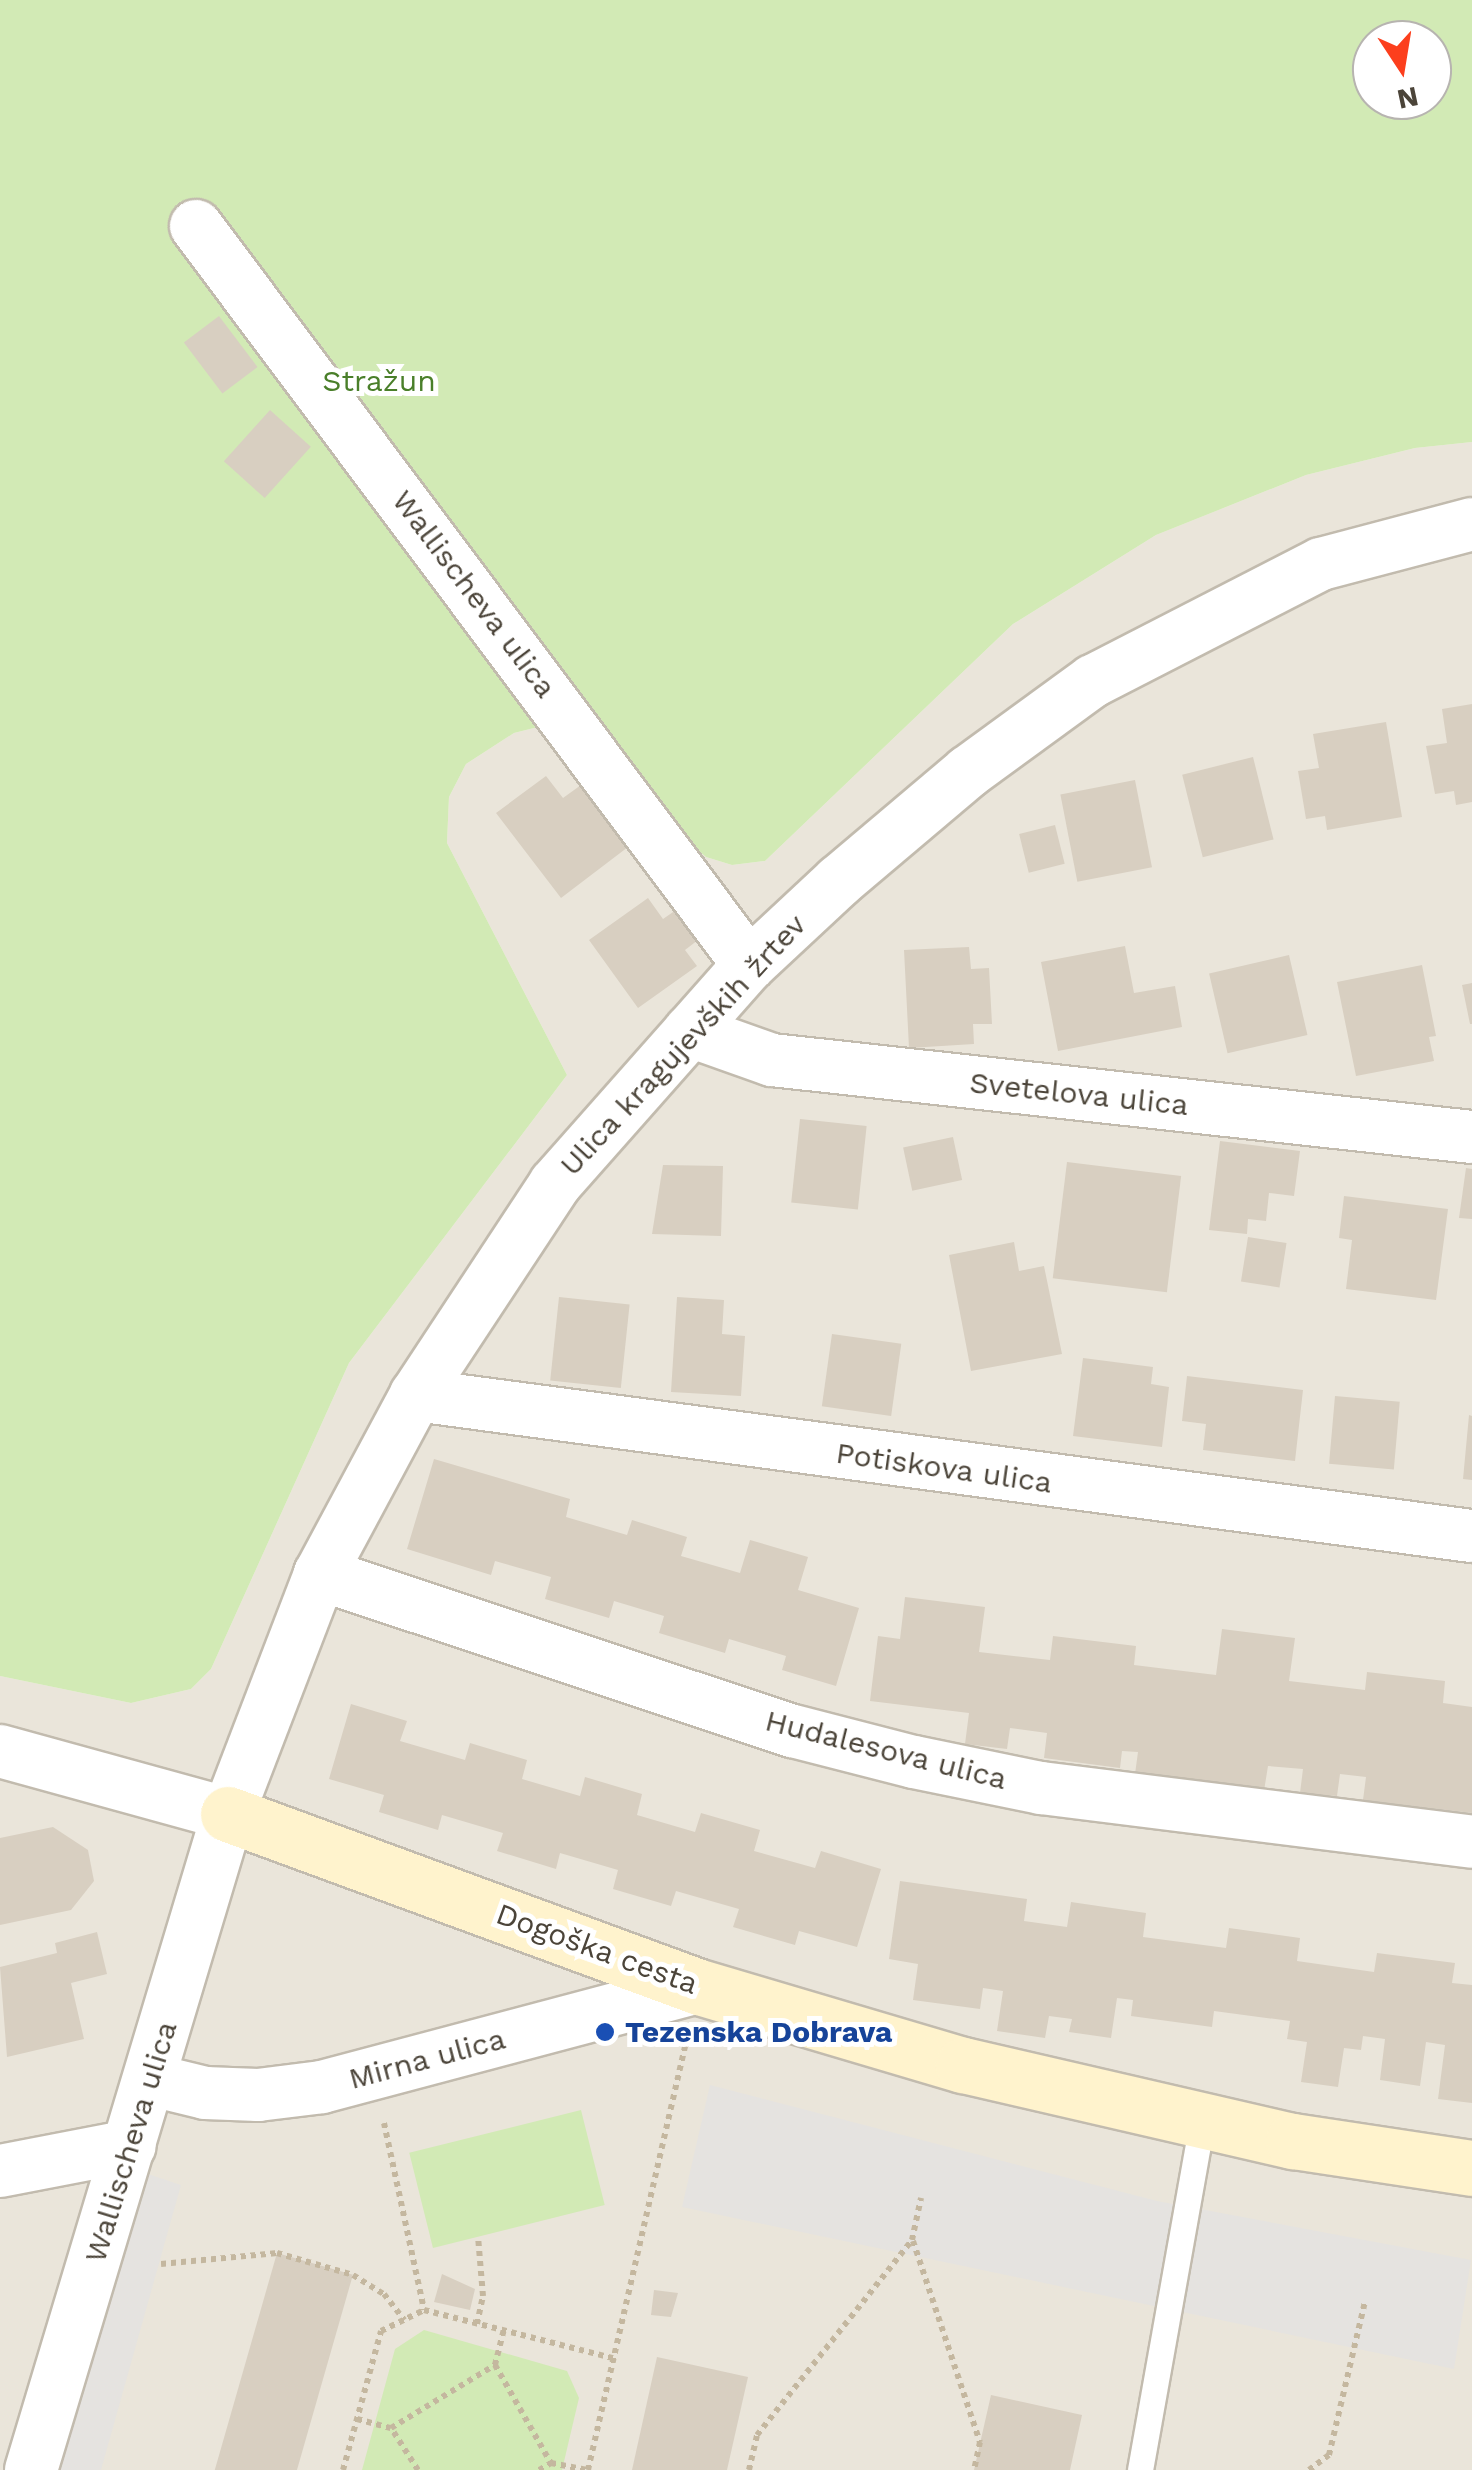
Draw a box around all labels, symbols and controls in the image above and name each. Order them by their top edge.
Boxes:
north arrow [1352,20,1452,120]
text: N [1394,80,1422,116]
park label: Stražun [322,363,436,399]
street label: Wallischeva ulica [384,483,564,705]
street label: Ulica kragujevških žrtev [552,907,814,1183]
street label: Svetelova ulica [968,1065,1190,1123]
street label: Potiskova ulica [833,1435,1055,1501]
street label: Hudalesova ulica [761,1703,1011,1797]
street label: Dogoška cesta [491,1896,703,2002]
place label: Tezenska Dobrava [625,2014,893,2050]
street label: Wallischeva ulica [77,2017,185,2267]
street label: Mirna ulica [345,2021,509,2097]
marker: Tezenska Dobrava [594,2021,616,2043]

